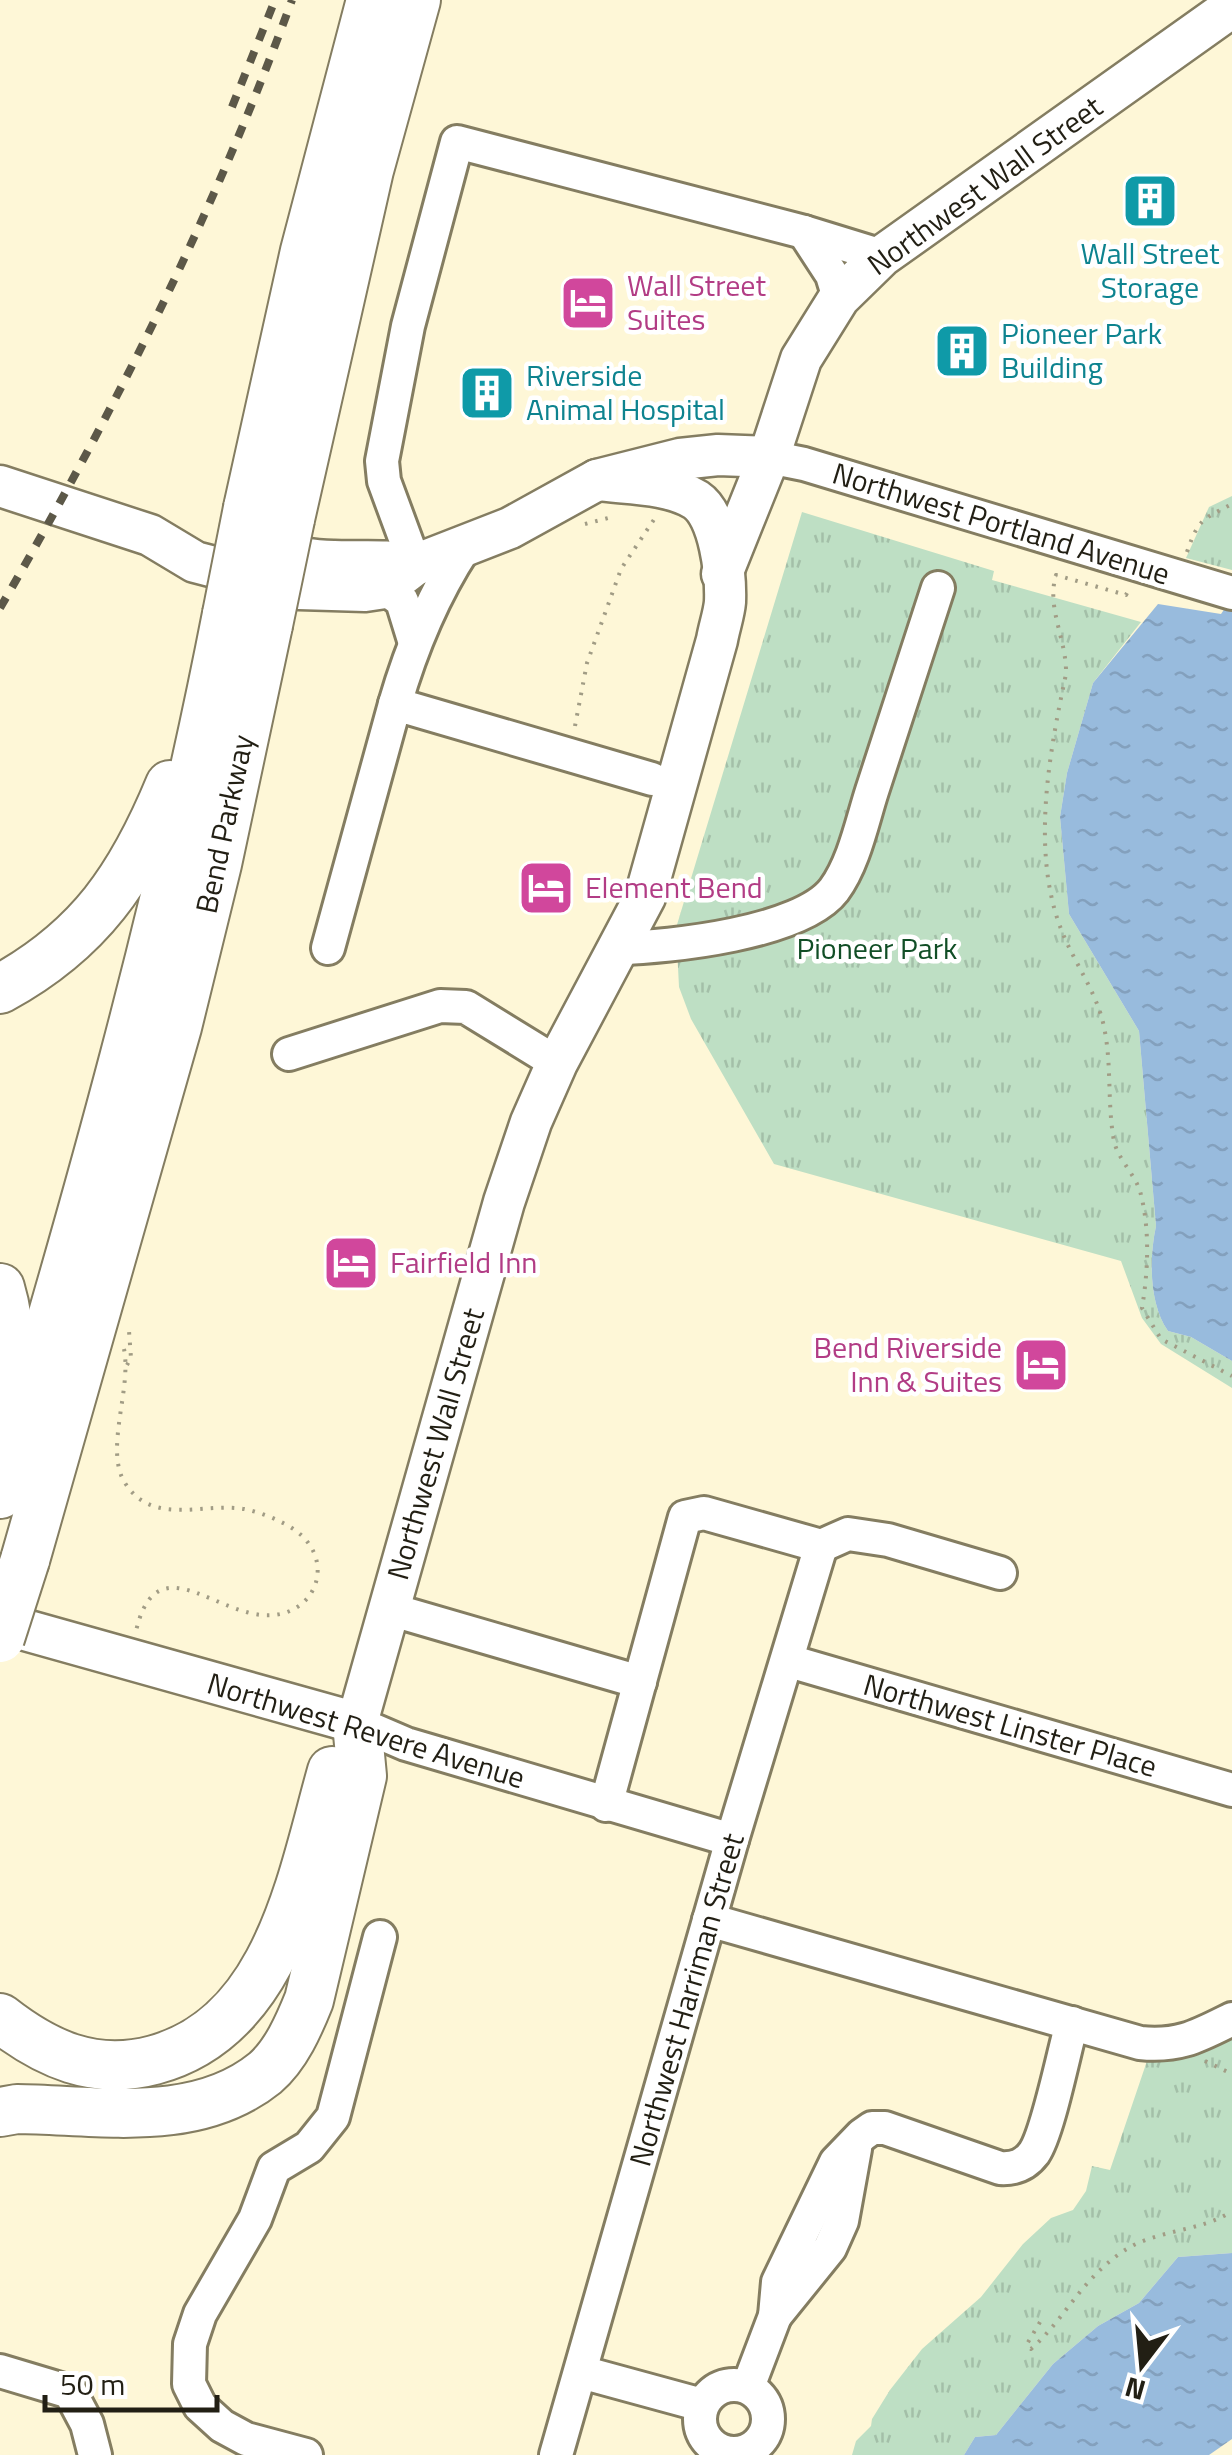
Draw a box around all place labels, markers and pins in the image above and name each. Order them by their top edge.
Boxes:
building icon: Wall Street Storage [1120,171,1180,231]
place label: Wall Street Storage [1081,230,1220,310]
place label: Wall Street Suites [627,262,766,342]
hotel icon: Wall Street Suites [558,273,618,333]
place label: Pioneer Park Building [1001,310,1162,390]
building icon: Pioneer Park Building [932,321,992,381]
place label: Riverside Animal Hospital [526,352,725,432]
building icon: Riverside Animal Hospital [457,363,517,423]
hotel icon: Element Bend [516,858,576,918]
place label: Element Bend [585,864,763,910]
hotel icon: Fairfield Inn [321,1233,381,1293]
place label: Fairfield Inn [390,1239,537,1285]
place label: Bend Riverside Inn & Suites [814,1324,1002,1404]
hotel icon: Bend Riverside Inn & Suites [1011,1335,1071,1395]

